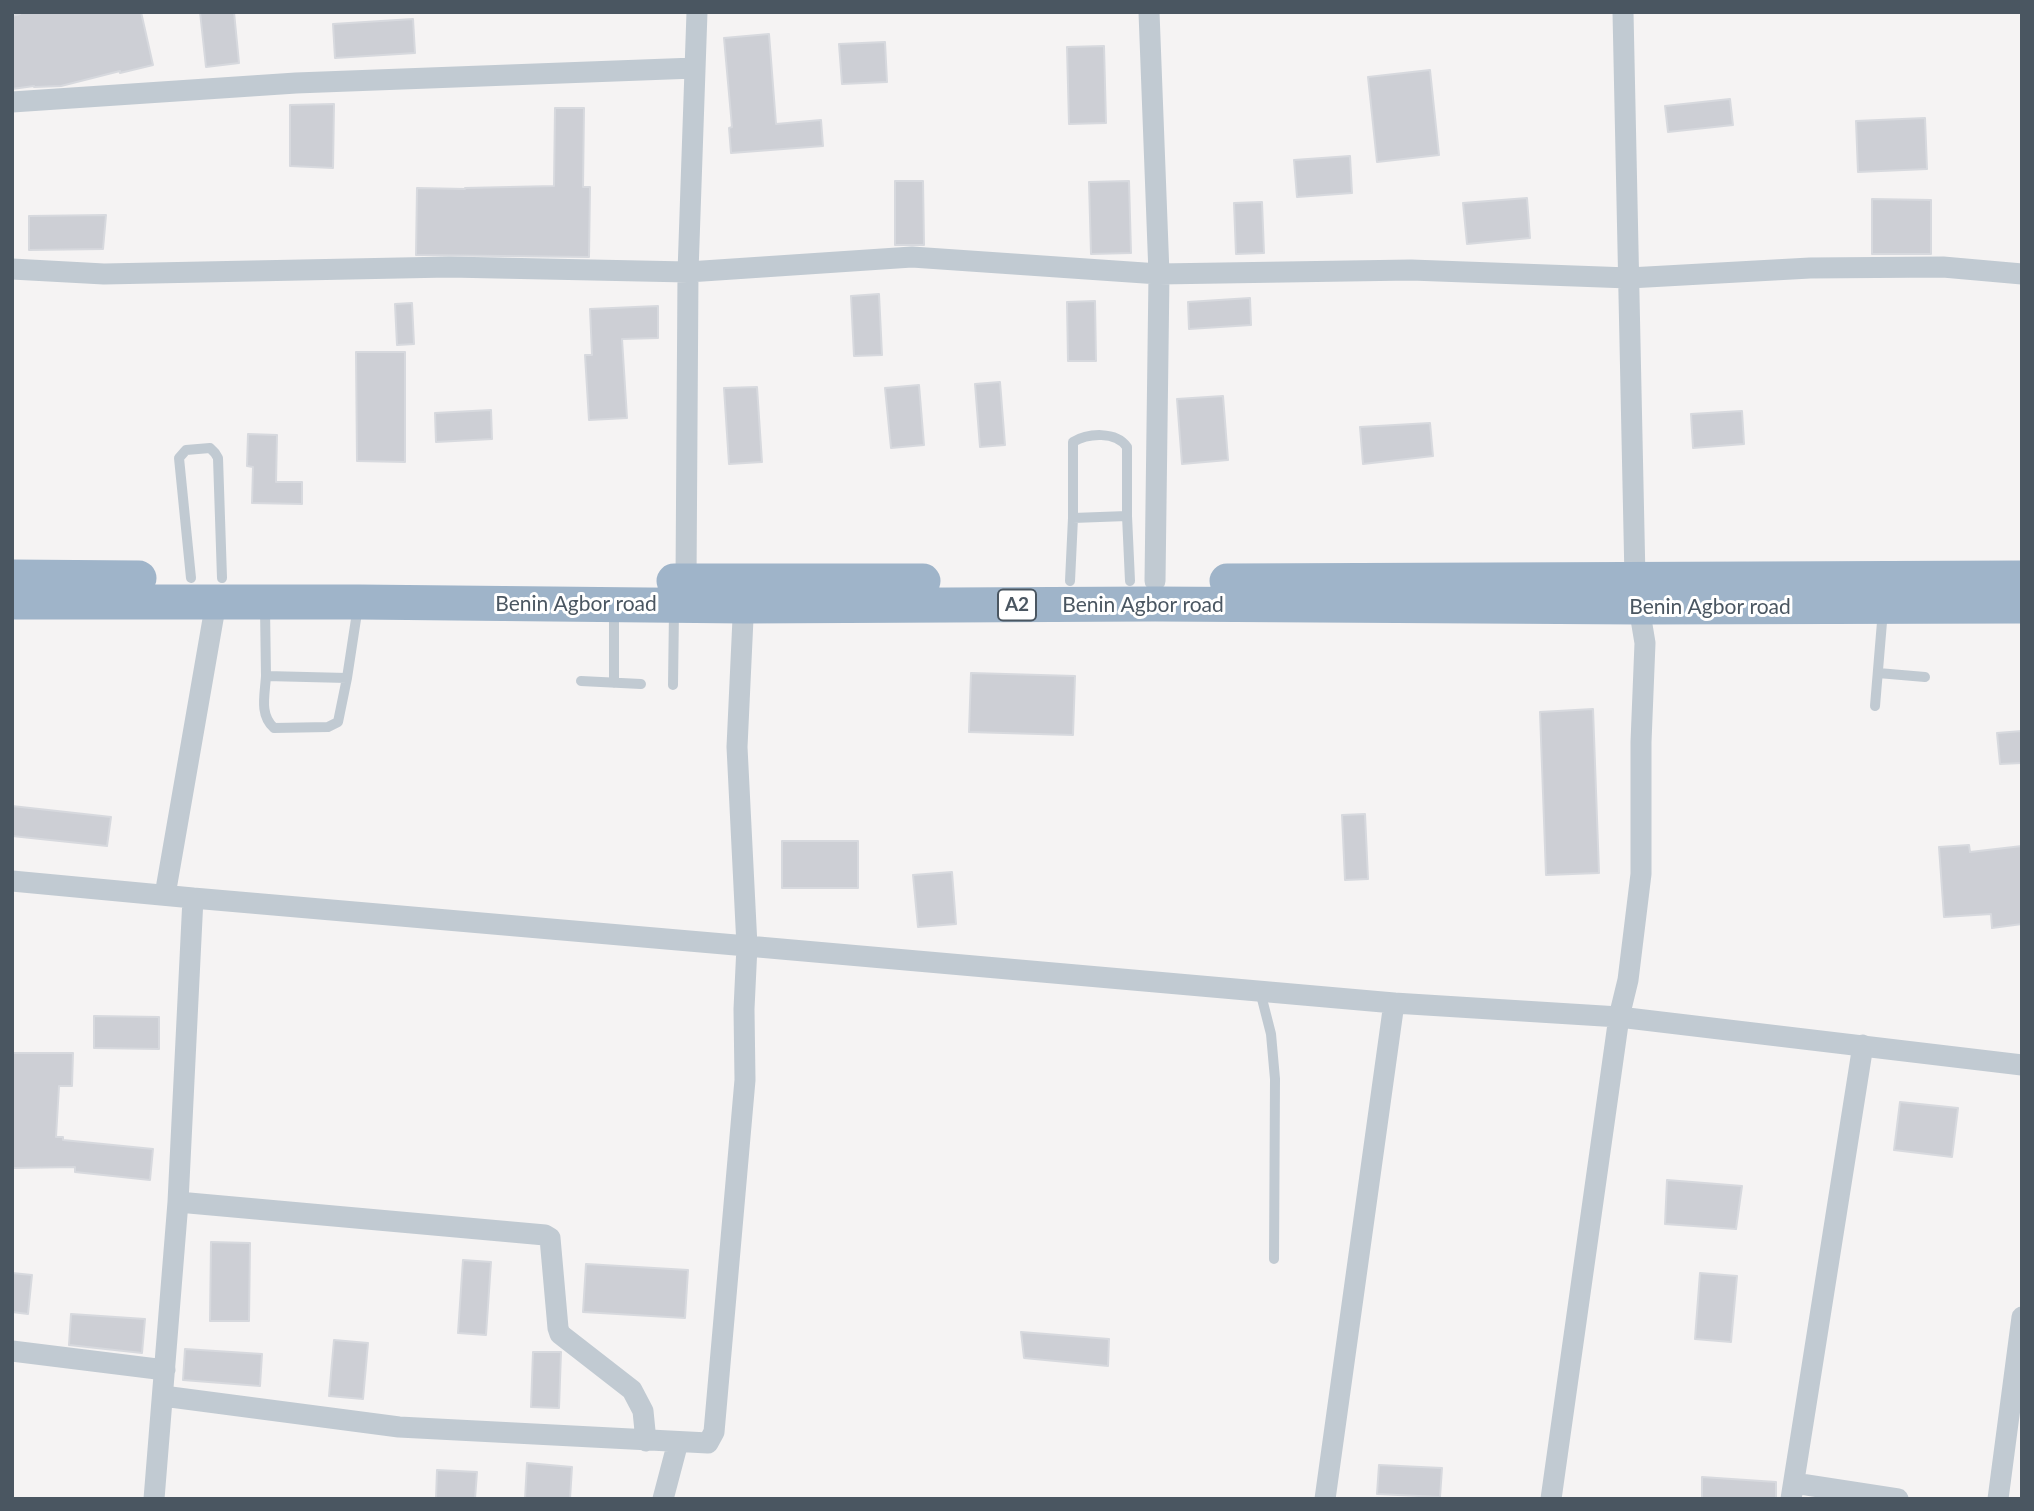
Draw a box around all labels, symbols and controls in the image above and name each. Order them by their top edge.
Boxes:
road number: A2 [998,590,1036,620]
street label: Benin Agbor road [495,591,657,617]
street label: Benin Agbor road [1062,592,1224,618]
street label: Benin Agbor road [1629,594,1791,620]

